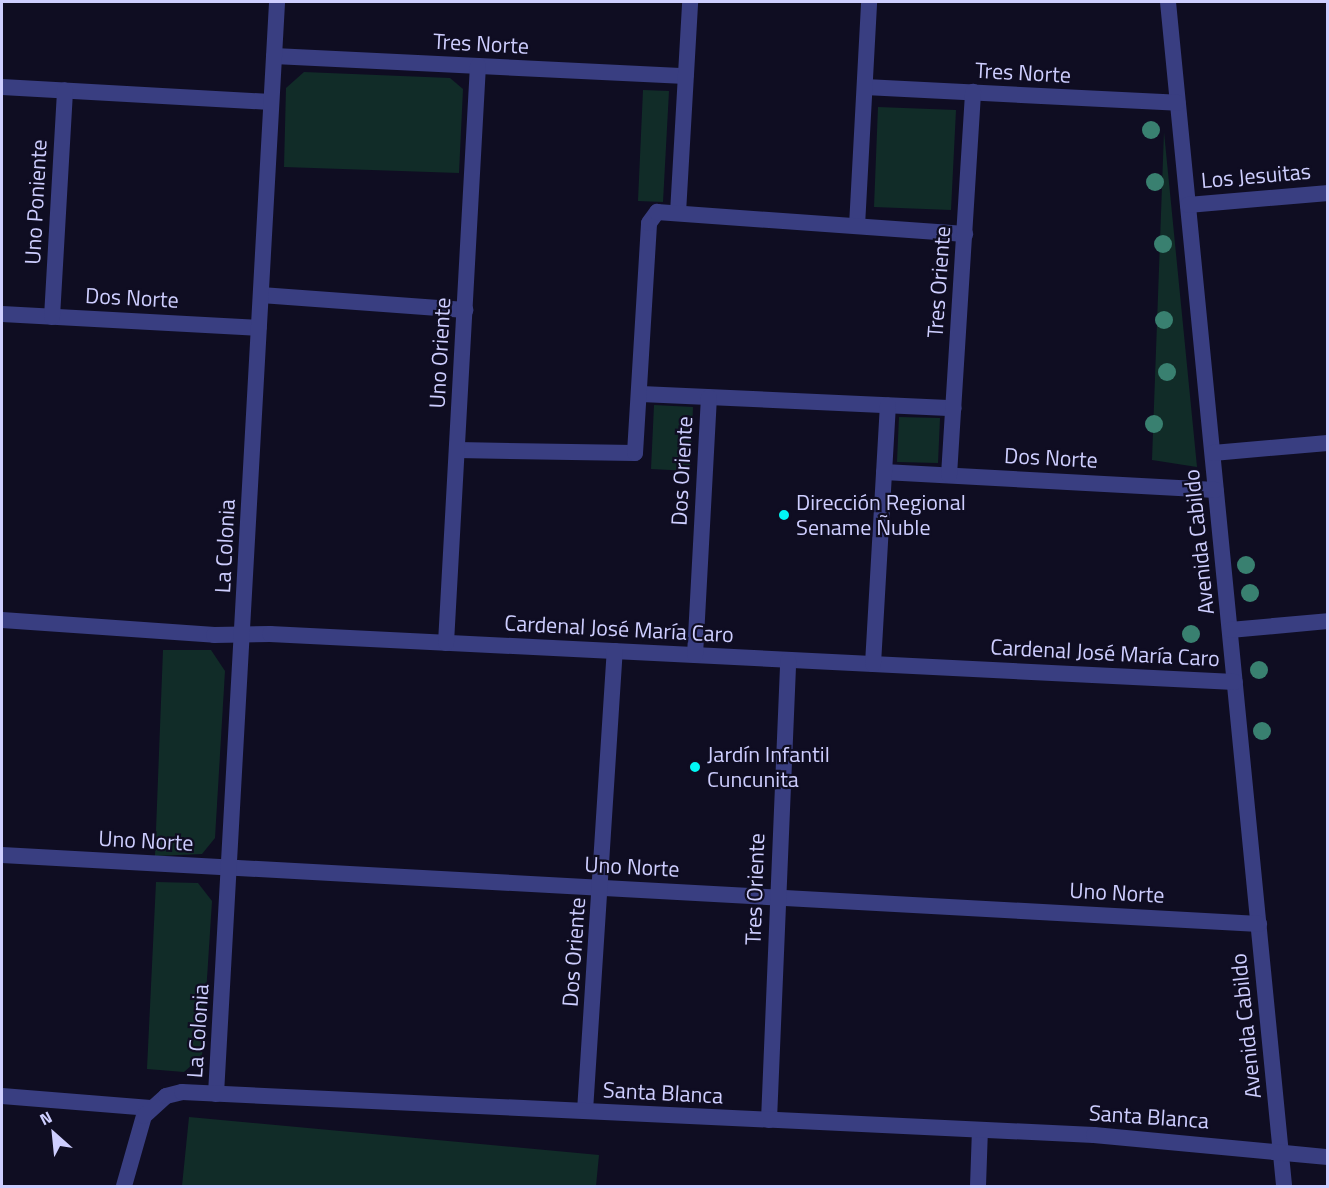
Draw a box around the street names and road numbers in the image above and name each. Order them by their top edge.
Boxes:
street label: Tres Norte [432,28,530,60]
street label: Tres Norte [974,57,1072,89]
street label: Uno Poniente [20,139,52,265]
street label: Los Jesuitas [1200,158,1312,194]
street label: Tres Oriente [922,225,956,339]
street label: Dos Norte [85,282,179,314]
street label: Uno Oriente [424,297,456,409]
street label: Dos Oriente [666,416,698,526]
street label: Dos Norte [1004,442,1098,474]
street label: Avenida Cabildo [1178,468,1220,616]
street label: La Colonia [209,498,241,594]
street label: Cardenal José María Caro [504,610,734,648]
street label: Cardenal José María Caro [990,634,1220,672]
street label: Uno Norte [98,825,194,857]
street label: Tres Oriente [740,833,770,945]
street label: Uno Norte [584,851,680,883]
street label: Uno Norte [1069,877,1165,909]
street label: Dos Oriente [557,896,591,1008]
street label: Avenida Cabildo [1225,952,1267,1100]
street label: La Colonia [182,983,214,1079]
street label: Santa Blanca [602,1077,724,1109]
street label: Santa Blanca [1088,1100,1210,1134]

